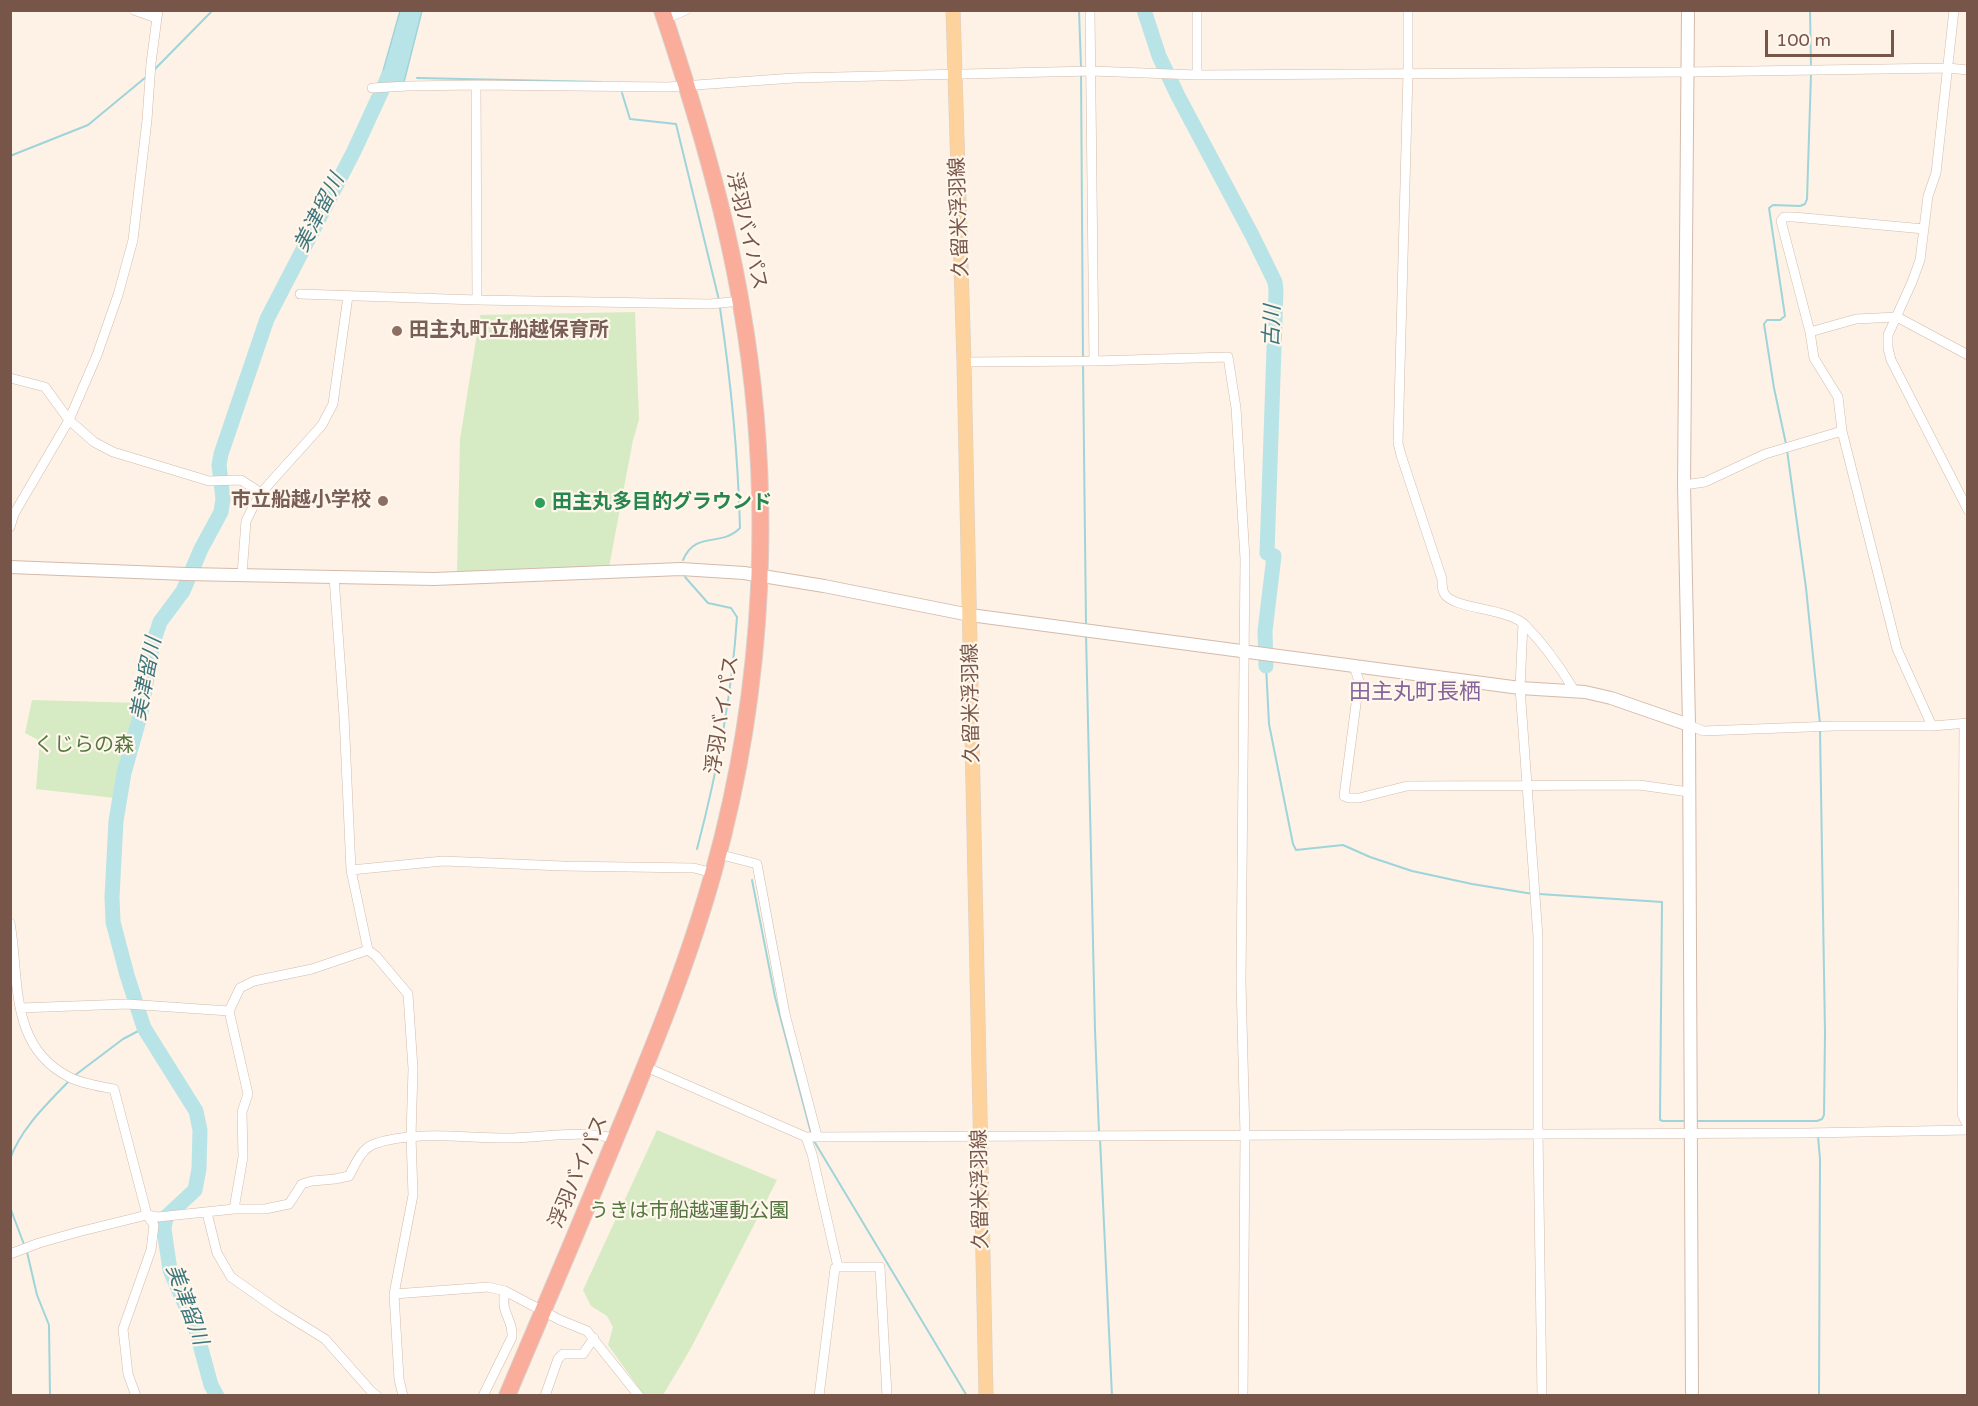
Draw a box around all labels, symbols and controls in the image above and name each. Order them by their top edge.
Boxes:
scale bar [1768,18,1897,56]
text: 100 m [1776,29,1831,51]
street label: 久留米浮羽線 [946,157,974,277]
water label: 美津留川 [290,170,350,256]
street label: 浮羽バイパス [721,170,771,292]
water label: 古川 [1260,305,1286,347]
place label: 田主丸町立船越保育所 [409,319,609,343]
marker: 田主丸町立船越保育所 [390,324,404,338]
place label: 市立船越小学校 [231,489,371,513]
place label: 田主丸多目的グラウンド [552,491,772,515]
marker: 市立船越小学校 [376,494,390,508]
marker: 田主丸多目的グラウンド [533,496,547,510]
water label: 美津留川 [127,635,167,723]
street label: 久留米浮羽線 [959,643,985,763]
street label: 浮羽バイパス [702,654,744,776]
district label: 田主丸町長栖 [1349,680,1481,706]
park label: くじらの森 [34,734,134,758]
street label: 浮羽バイパス [545,1112,613,1232]
street label: 久留米浮羽線 [968,1129,994,1249]
park label: うきは市船越運動公園 [589,1200,789,1224]
water label: 美津留川 [160,1261,212,1349]

